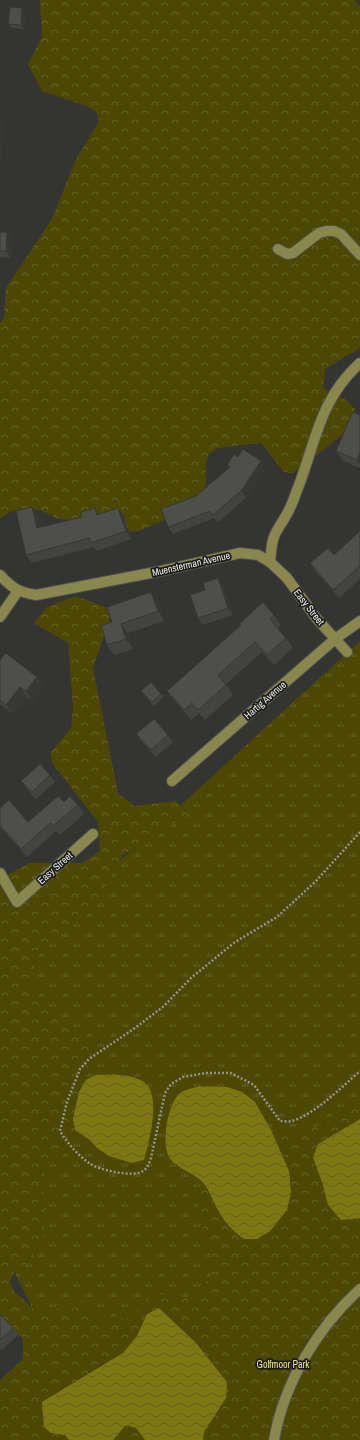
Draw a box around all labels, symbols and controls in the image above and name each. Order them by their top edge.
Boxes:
street label: Muensterman Avenue [151,549,232,579]
street label: Easy Street [291,586,328,628]
street label: Hartig Avenue [241,678,289,722]
street label: Easy Street [35,849,76,887]
park label: Golfmoor Park [257,1358,310,1371]

